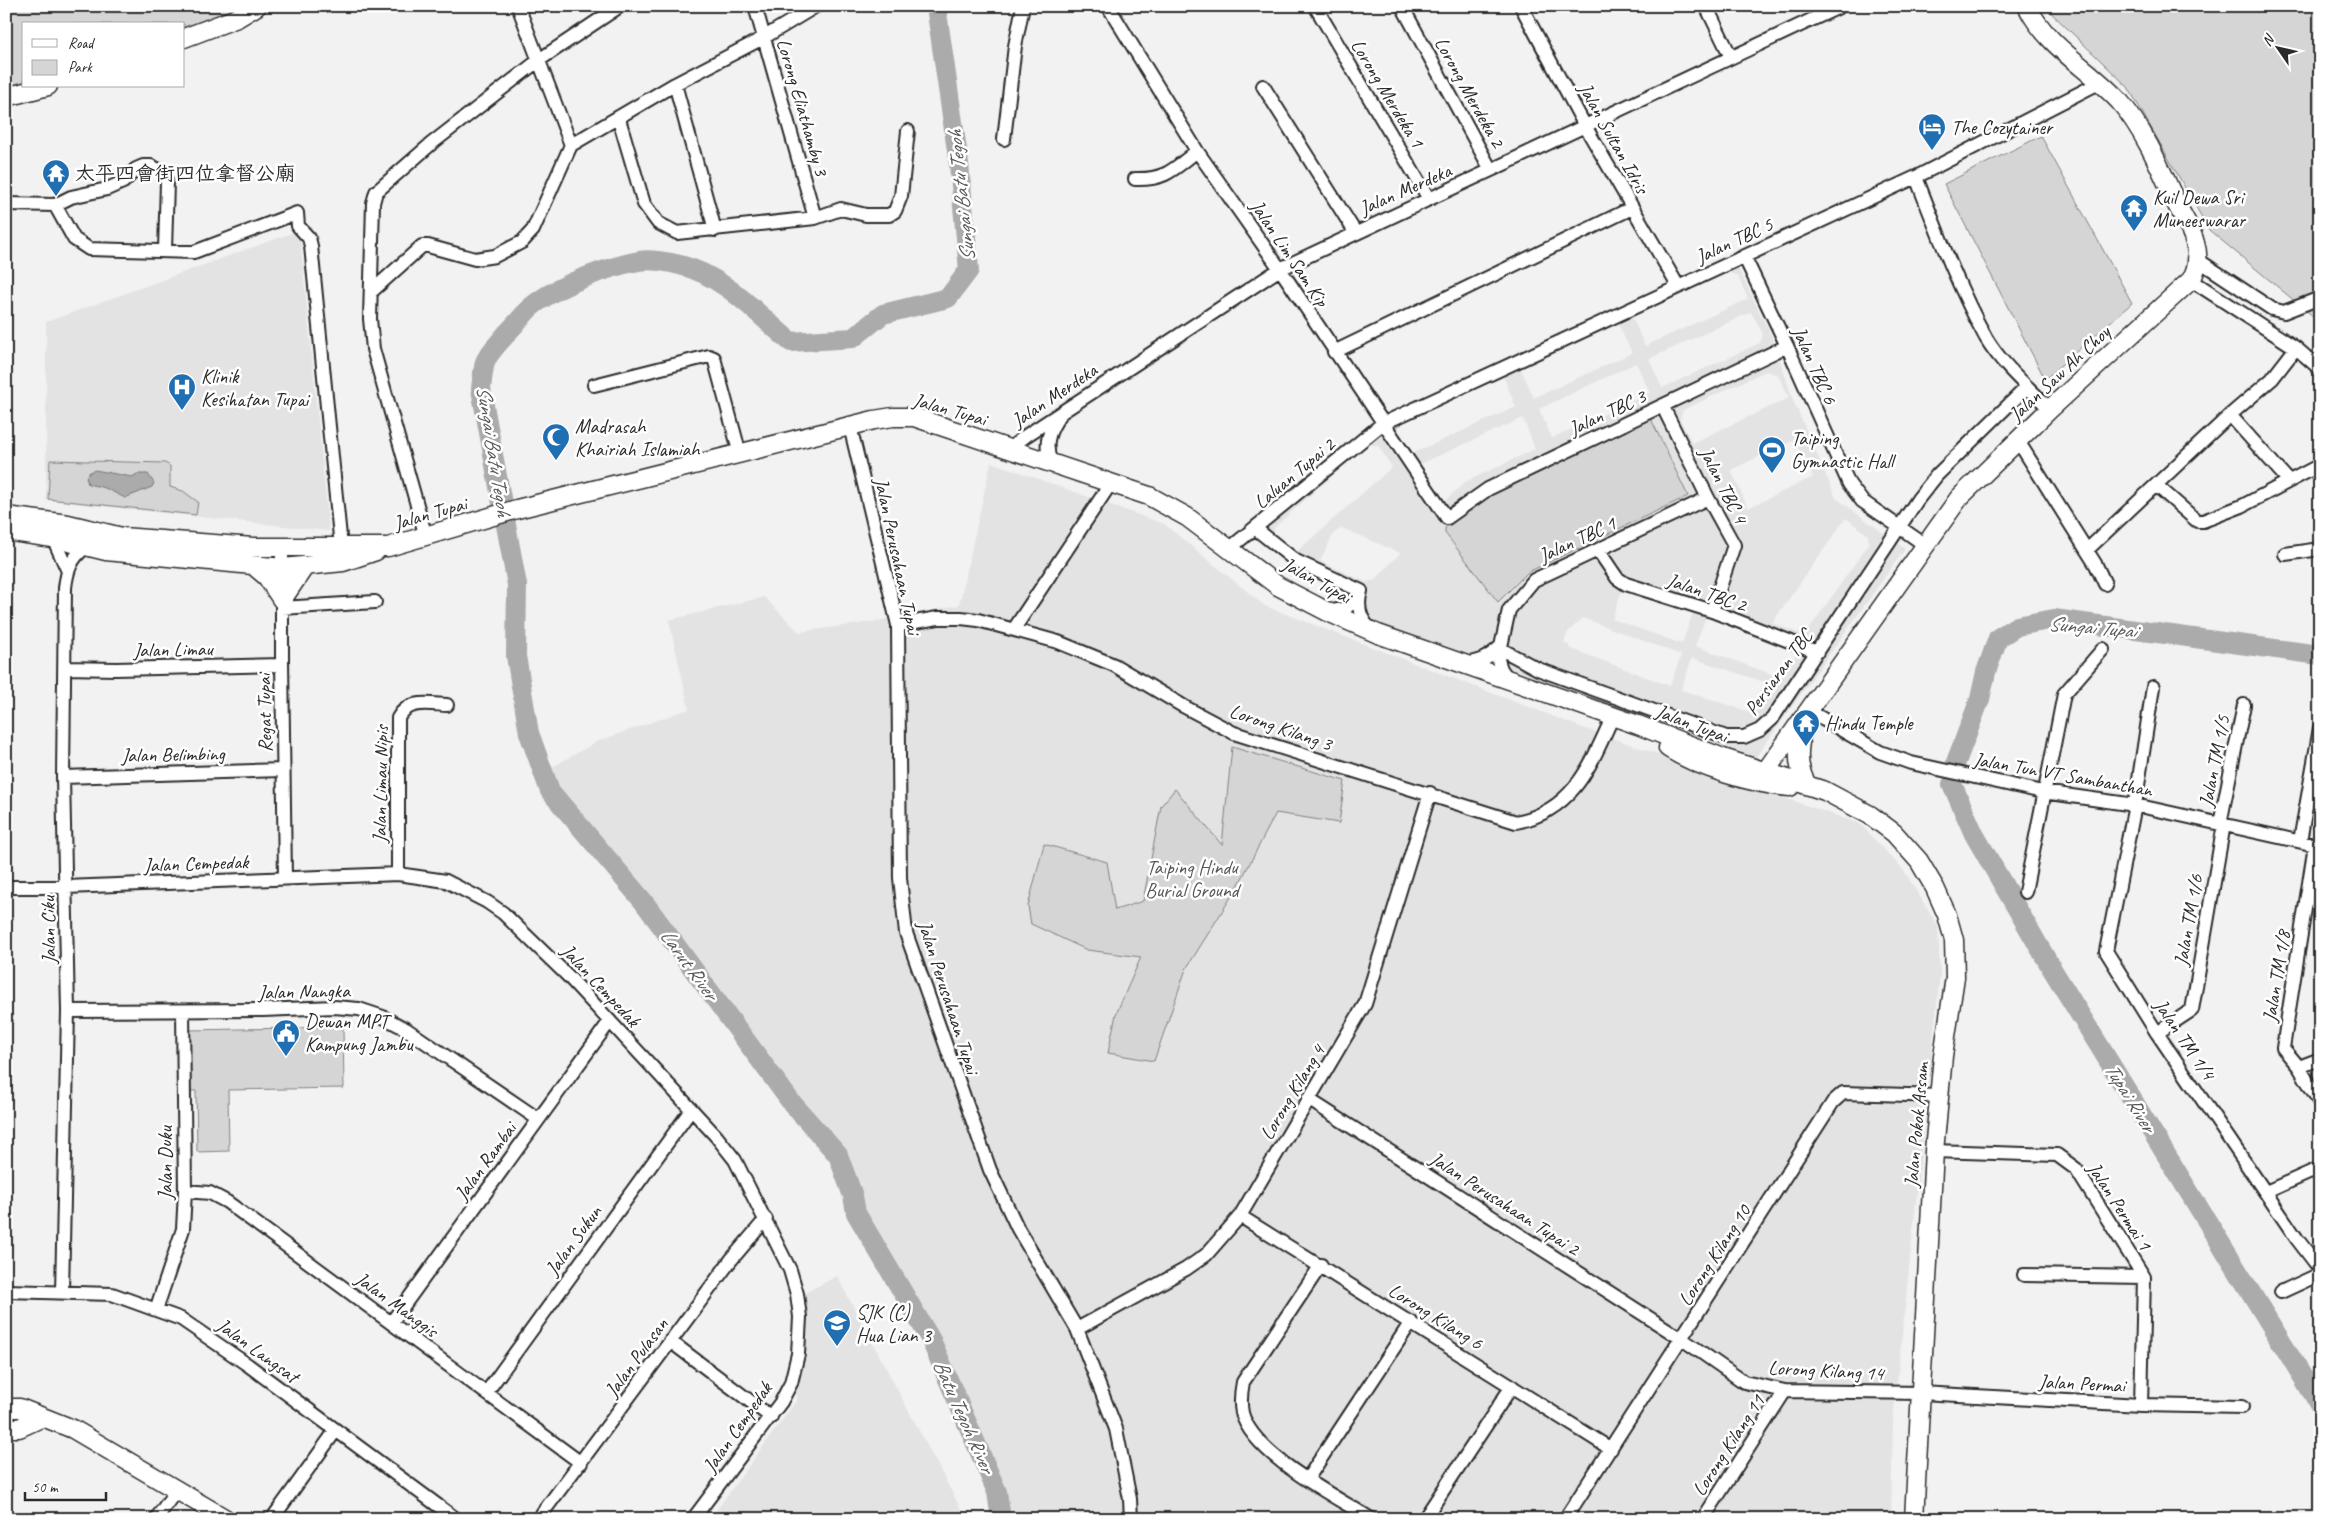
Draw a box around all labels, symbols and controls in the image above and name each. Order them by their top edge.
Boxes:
legend [22,22,185,88]
north arrow [2254,22,2304,72]
text: N [2258,31,2278,49]
street label: Lorong Merdeka 2 [1429,33,1511,154]
text: Road [68,34,95,53]
street label: Lorong Merdeka 1 [1345,34,1430,153]
street label: Lorong Eliathamby 3 [771,36,835,181]
text: Park [68,58,93,77]
street label: Jalan Sultan Idris [1572,77,1655,200]
hotel icon: The Cozytainer [1917,112,1947,151]
place label: The Cozytainer [1951,115,2054,140]
water label: Sungai Batu Tegoh [941,128,981,263]
street label: Jalan Merdeka [1355,157,1457,221]
temple icon: 太平四會街四位拿督公廟 [41,158,71,197]
place label: 太平四會街四位拿督公廟 [75,161,295,186]
place label: Kuil Dewa Sri Muneeswarar [2153,185,2247,233]
temple icon: Kuil Dewa Sri Muneeswarar [2119,193,2149,232]
street label: Jalan Lim Sam Kip [1244,194,1335,313]
street label: Jalan TBC 5 [1691,211,1778,270]
street label: Jalan Saw Ah Choy [2003,319,2117,427]
street label: Jalan TBC 6 [1786,322,1843,409]
street label: Jalan Merdeka [1006,357,1103,434]
place label: Klinik Kesihatan Tupai [201,364,311,412]
hospital icon: Klinik Kesihatan Tupai [167,372,197,411]
street label: Jalan TBC 3 [1564,383,1652,442]
water label: Sungai Batu Tegoh [471,384,517,519]
street label: Jalan Tupai [909,387,991,432]
place label: Madrasah Khairiah Islamiah [575,414,701,462]
mosque icon: Madrasah Khairiah Islamiah [541,422,571,461]
place label: Taiping Gymnastic Hall [1791,426,1897,474]
street label: Laluan Tupai 2 [1249,431,1341,514]
sports icon: Taiping Gymnastic Hall [1757,435,1787,474]
street label: Jalan TBC 4 [1693,442,1754,529]
street label: Jalan Perusahaan Tupai [869,475,927,639]
street label: Jalan Tupai [390,491,472,536]
street label: Jalan TBC 1 [1534,510,1621,569]
street label: Jalan Tupai [1277,551,1358,611]
street label: Jalan TBC 2 [1663,567,1752,618]
water label: Sungai Tupai [2047,610,2142,644]
street label: Persiaran TBC [1739,623,1819,720]
street label: Jalan Limau [132,636,215,663]
street label: Regat Tupai [251,671,278,753]
street label: Lorong Kilang 3 [1226,698,1337,757]
street label: Jalan Tupai [1651,698,1733,749]
temple icon: Hindu Temple [1791,708,1821,747]
place label: Hindu Temple [1825,711,1914,736]
street label: Jalan TM 1/5 [2193,712,2236,810]
street label: Jalan Limau Nipis [367,723,394,844]
street label: Jalan Belimbing [120,741,226,768]
street label: Jalan Tun VT Sambanthan [1971,746,2155,803]
street label: Jalan Cempedak [142,849,250,878]
park label: Taiping Hindu Burial Ground [1145,855,1242,903]
street label: Jalan TM 1/6 [2168,871,2209,969]
street label: Jalan Ciku [35,894,62,965]
street label: Jalan Perusahaan Tupai [912,917,986,1079]
water label: Larut River [655,924,726,1008]
street label: Jalan TM 1/8 [2257,927,2296,1025]
street label: Jalan Cempedak [555,938,647,1033]
street label: Jalan Nangka [257,978,351,1005]
street label: Jalan TM 1/4 [2148,993,2222,1086]
place label: Dewan MPT Kampung Jambu [305,1009,414,1057]
public building icon: Dewan MPT Kampung Jambu [271,1018,301,1057]
street label: Lorong Kilang 4 [1254,1038,1332,1144]
water label: Tupai River [2099,1058,2163,1139]
street label: Jalan Pokok Assam [1898,1060,1935,1190]
street label: Jalan Rambai [448,1116,523,1206]
street label: Jalan Duku [153,1125,178,1201]
street label: Jalan Perusahaan Tupai 2 [1424,1145,1586,1262]
street label: Jalan Permai 1 [2081,1157,2158,1256]
street label: Lorong Kilang 10 [1672,1198,1757,1311]
street label: Jalan Sukun [539,1199,608,1281]
street label: Jalan Manggis [350,1265,445,1344]
street label: Lorong Kilang 6 [1384,1278,1488,1356]
place label: SJK (C) Hua Lian 3 [856,1300,933,1348]
school or university icon: SJK (C) Hua Lian 3 [822,1308,852,1347]
street label: Jalan Langsat [211,1312,306,1390]
street label: Jalan Pulasan [599,1312,674,1403]
street label: Lorong Kilang 14 [1768,1355,1886,1386]
water label: Batu Tegoh River [928,1356,1002,1479]
street label: Jalan Permai [2037,1369,2128,1398]
street label: Jalan Cempedak [697,1376,779,1478]
street label: Lorong Kilang 11 [1686,1389,1771,1501]
scale bar [25,1470,106,1502]
text: 50 m [32,1478,59,1497]

